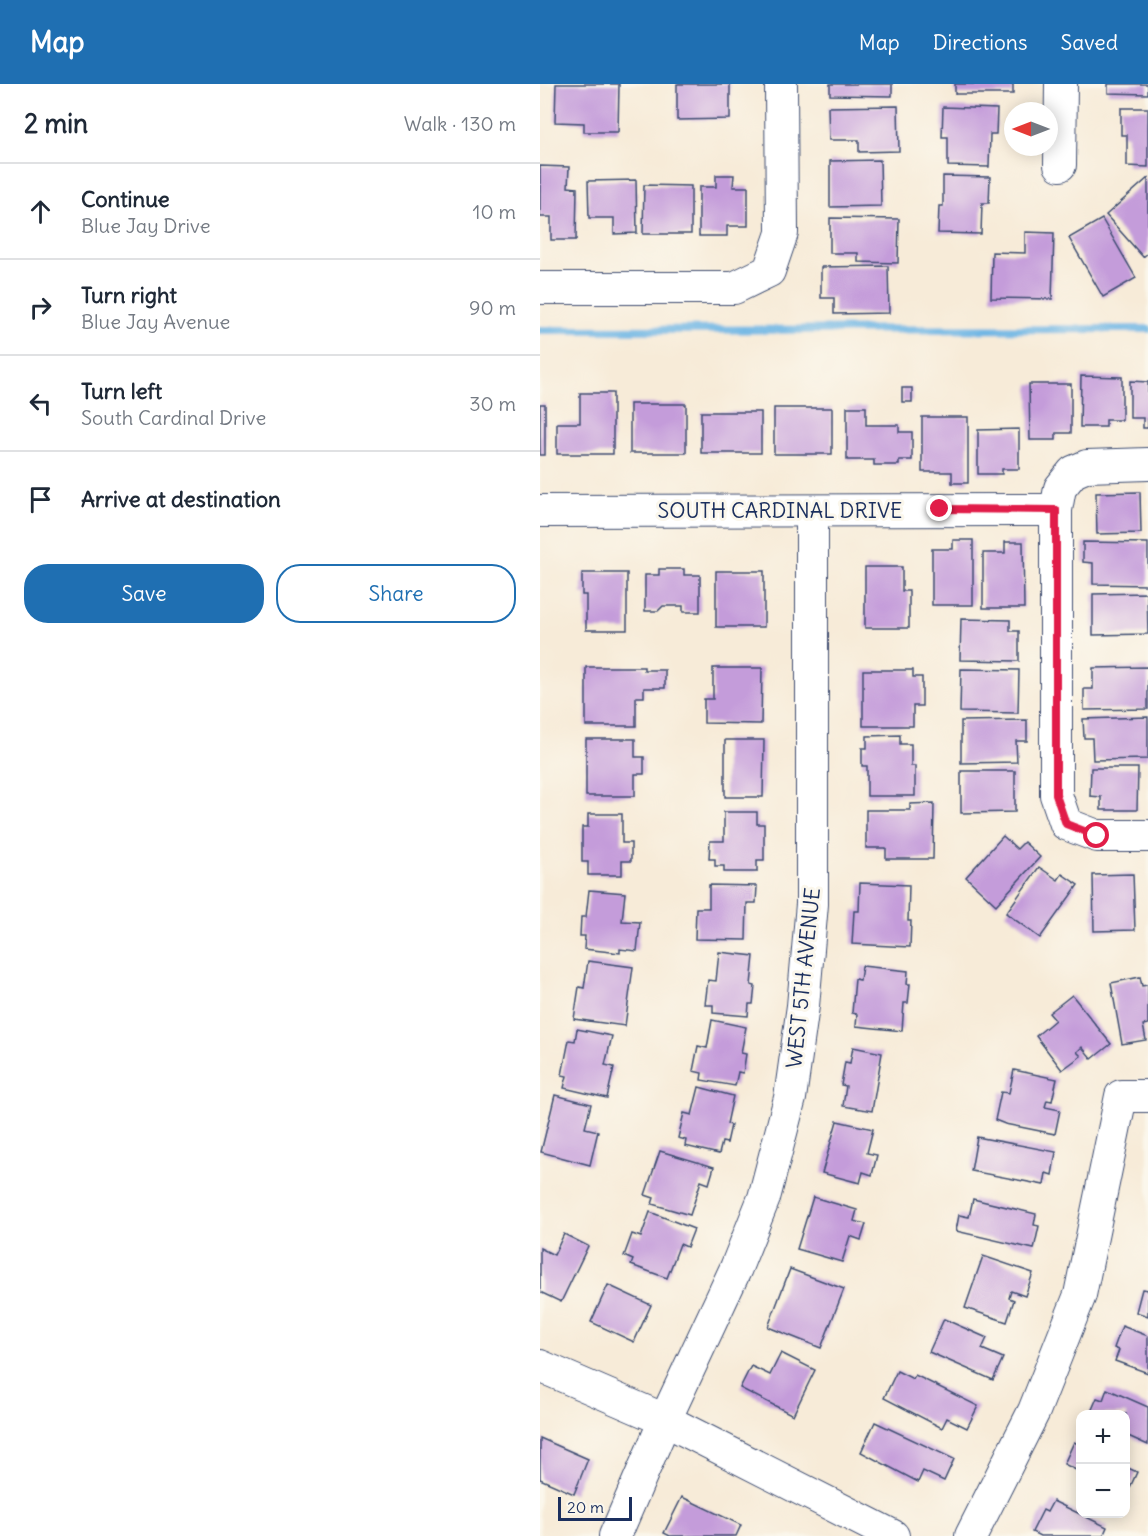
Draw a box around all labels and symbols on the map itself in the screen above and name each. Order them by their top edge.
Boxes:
north arrow [1004,102,1058,156]
route end [926,495,952,521]
street label: SOUTH CARDINAL DRIVE [658,497,902,524]
route start [1083,822,1109,848]
street label: WEST 5TH AVENUE [780,886,826,1070]
scale bar [558,1494,632,1522]

